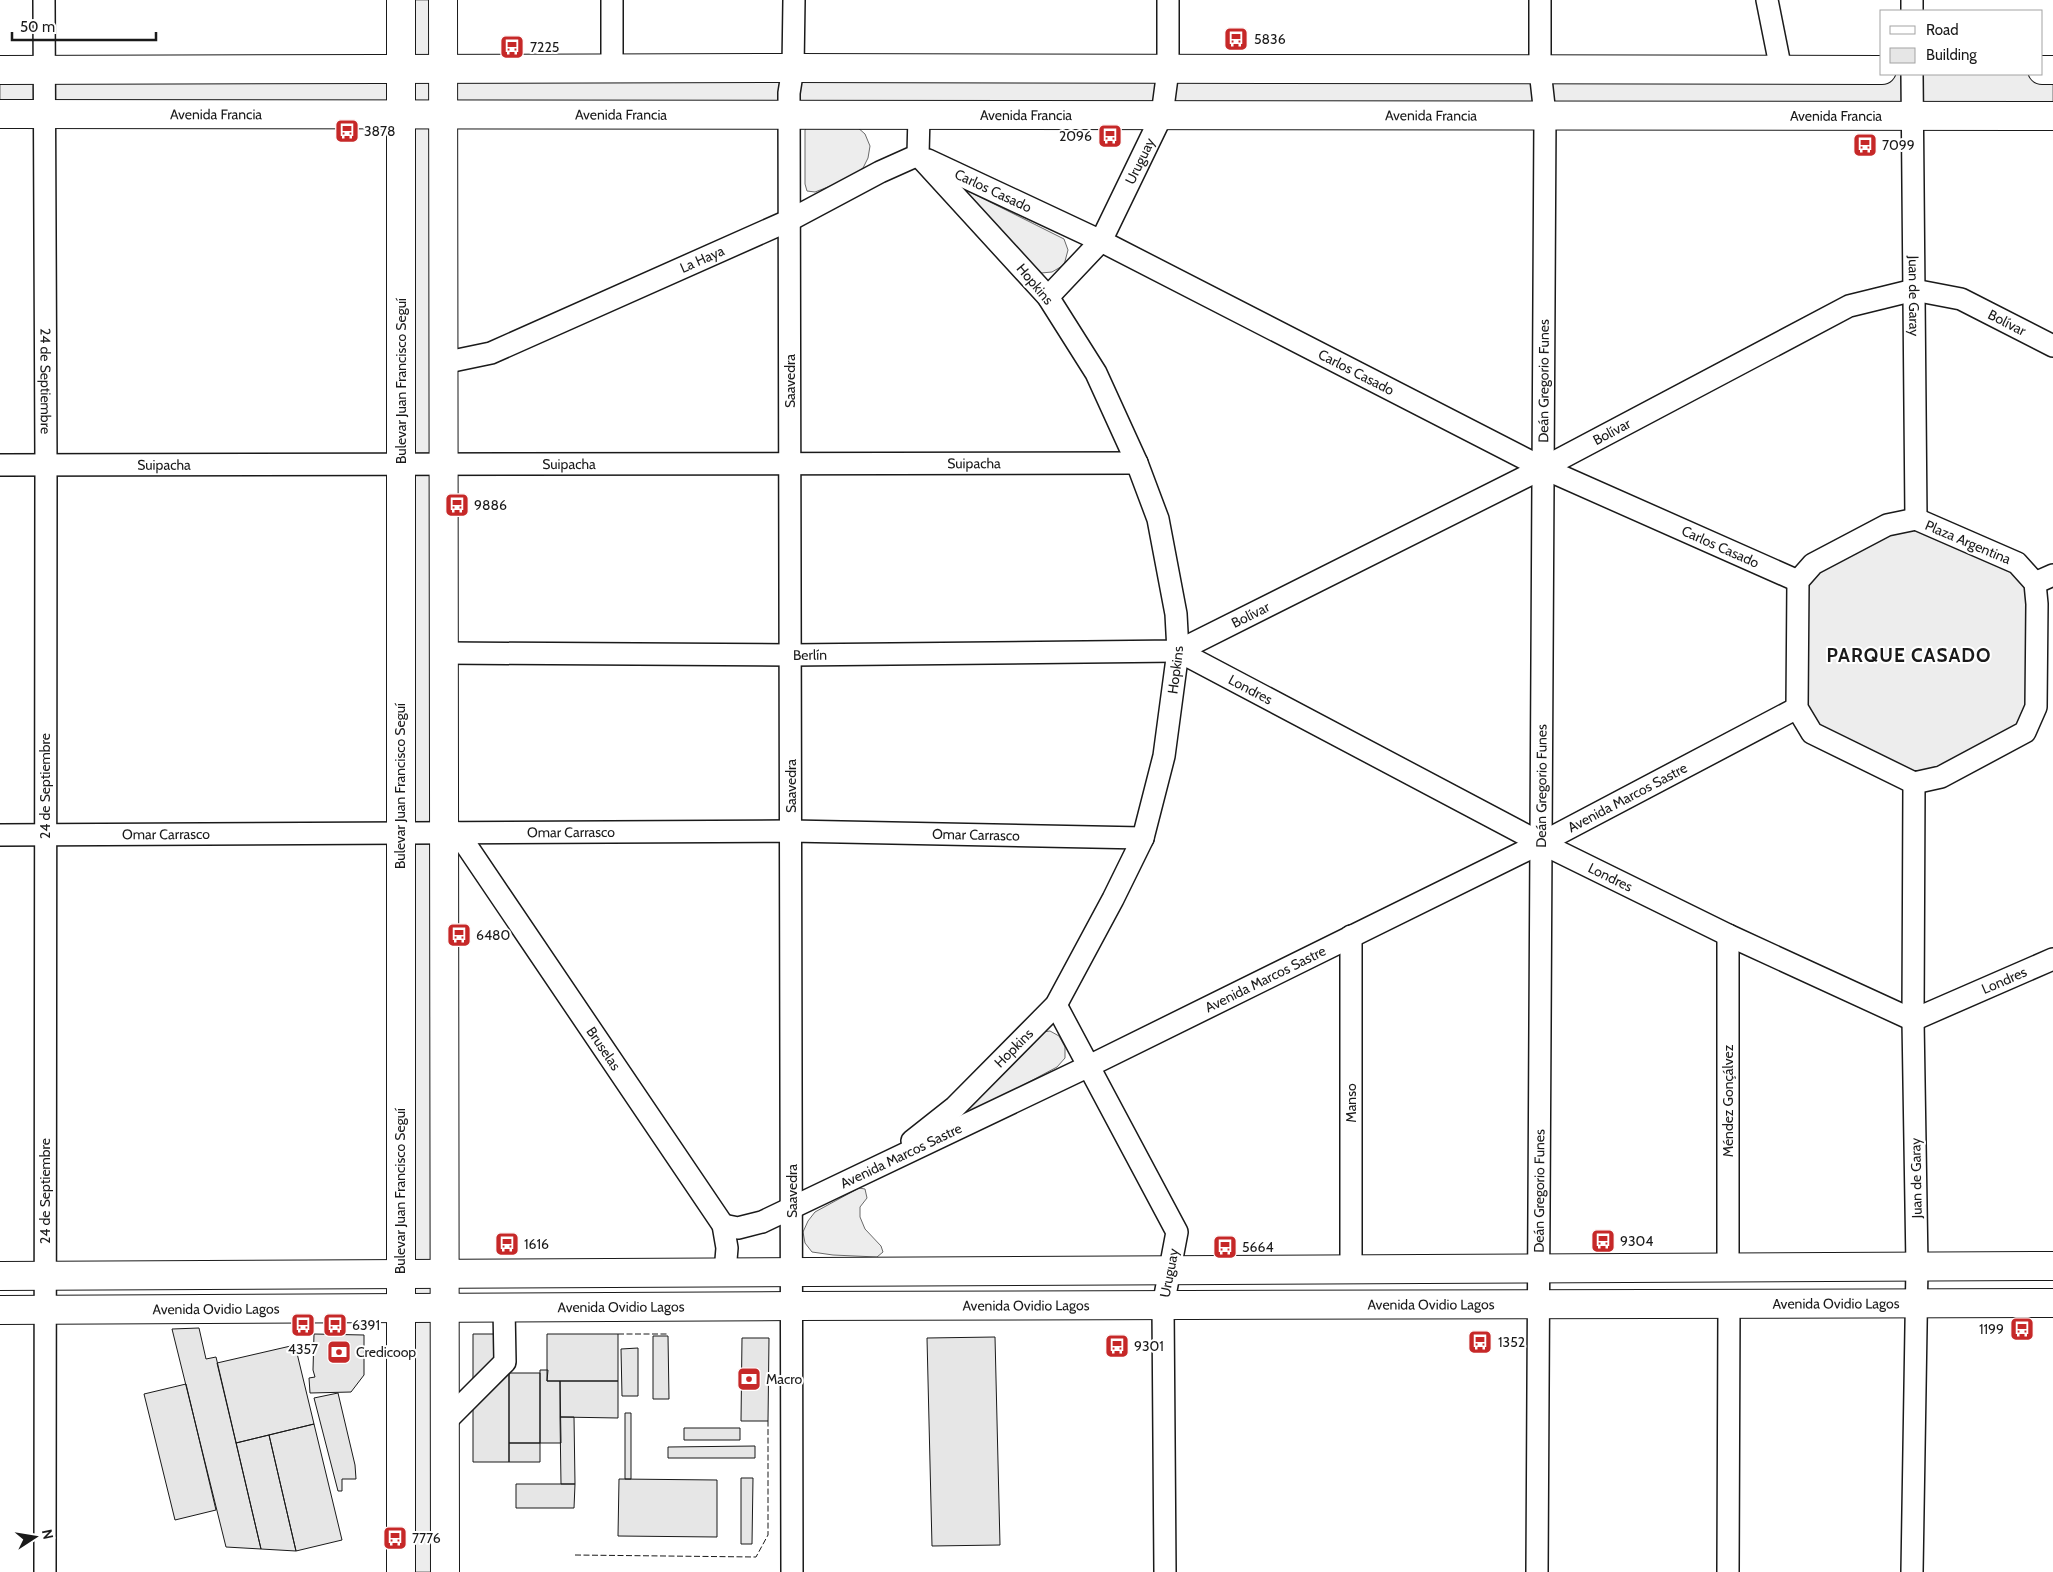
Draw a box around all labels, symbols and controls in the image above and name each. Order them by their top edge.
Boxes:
scale bar [12,10,156,42]
legend [1880,10,2043,75]
text: 50 m [20,18,55,36]
text: Road [1926,21,1959,39]
bus stop icon: 5836 [1223,26,1249,52]
place label: 5836 [1254,30,1286,48]
bus stop icon: 7225 [499,34,525,60]
place label: 7225 [530,38,559,56]
text: Building [1926,46,1977,64]
street label: Avenida Francia [170,105,262,123]
street label: Avenida Francia [575,106,667,124]
street label: Avenida Francia [980,106,1072,124]
street label: Avenida Francia [1385,106,1477,124]
street label: Avenida Francia [1790,107,1882,125]
bus stop icon: 3878 [334,118,360,144]
place label: 3878 [364,122,396,140]
bus stop icon: 2096 [1097,123,1123,149]
place label: 2096 [1059,127,1092,145]
bus stop icon: 7099 [1852,132,1878,158]
street label: Uruguay [1121,135,1159,187]
place label: 7099 [1882,136,1915,154]
street label: Carlos Casado [952,165,1035,216]
street label: La Haya [677,241,727,277]
street label: Juan de Garay [1905,255,1923,336]
street label: Hopkins [1013,260,1057,308]
street label: Bulevar Juan Francisco Seguí [392,298,410,464]
street label: Bolívar [1985,305,2030,340]
street label: Deán Gregorio Funes [1534,319,1553,443]
street label: 24 de Septiembre [36,328,55,434]
street label: Carlos Casado [1315,345,1398,399]
street label: Saavedra [781,354,799,408]
street label: Bolívar [1590,414,1634,449]
street label: Suipacha [947,454,1001,472]
street label: Suipacha [542,455,596,473]
street label: Suipacha [137,456,191,474]
bus stop icon: 9886 [444,492,470,518]
place label: 9886 [474,496,507,514]
street label: Plaza Argentina [1922,516,2014,568]
street label: Carlos Casado [1679,522,1762,572]
street label: Bolívar [1228,597,1273,632]
district label: PARQUE CASADO [1827,644,1991,667]
street label: Berlín [793,646,827,664]
street label: Hopkins [1163,646,1187,695]
street label: Londres [1225,670,1276,708]
street label: Bulevar Juan Francisco Seguí [391,703,409,869]
street label: Deán Gregorio Funes [1532,724,1551,848]
street label: 24 de Septiembre [36,733,54,839]
street label: Saavedra [782,759,800,813]
street label: Avenida Marcos Sastre [1565,759,1690,836]
street label: Omar Carrasco [527,823,615,841]
street label: Omar Carrasco [122,825,210,843]
street label: Omar Carrasco [932,825,1020,845]
street label: Londres [1585,859,1636,896]
bus stop icon: 6480 [446,922,472,948]
place label: 6480 [476,926,511,944]
street label: Avenida Marcos Sastre [1202,942,1329,1016]
street label: Londres [1979,963,2030,998]
street label: Bruselas [582,1023,625,1074]
street label: Hopkins [990,1024,1037,1071]
street label: Méndez Gonçálvez [1719,1044,1737,1157]
street label: Manso [1342,1083,1360,1123]
street label: Bulevar Juan Francisco Seguí [391,1108,409,1274]
street label: Avenida Marcos Sastre [837,1119,965,1192]
street label: Deán Gregorio Funes [1530,1129,1548,1253]
street label: 24 de Septiembre [36,1138,54,1244]
street label: Juan de Garay [1906,1138,1926,1219]
street label: Saavedra [783,1164,801,1218]
bus stop icon: 9304 [1590,1228,1616,1254]
bus stop icon: 1616 [494,1231,520,1257]
place label: 9304 [1620,1232,1653,1250]
bus stop icon: 5664 [1212,1234,1238,1260]
place label: 1616 [524,1235,549,1253]
place label: 5664 [1242,1238,1274,1256]
street label: Uruguay [1155,1247,1183,1299]
street label: Avenida Ovidio Lagos [1772,1294,1900,1313]
street label: Avenida Ovidio Lagos [1367,1295,1495,1314]
street label: Avenida Ovidio Lagos [962,1296,1090,1315]
street label: Avenida Ovidio Lagos [557,1298,685,1316]
street label: Avenida Ovidio Lagos [152,1300,280,1318]
bus stop icon: 4357 [290,1312,316,1338]
bus stop icon: 6391 [322,1312,348,1338]
place label: 6391 [352,1316,380,1334]
bus stop icon: 1199 [2009,1316,2035,1342]
place label: 1199 [1979,1320,2004,1338]
bus stop icon: 1352 [1467,1329,1493,1355]
bus stop icon: 9301 [1104,1333,1130,1359]
place label: 1352 [1498,1333,1525,1351]
place label: 9301 [1134,1337,1164,1355]
bank icon: Credicoop [326,1339,352,1365]
place label: 4357 [288,1340,318,1358]
place label: Credicoop [356,1343,416,1361]
bank icon: Macro [736,1366,762,1392]
place label: Macro [766,1370,803,1388]
north arrow [10,1512,60,1562]
bus stop icon: 7776 [382,1525,408,1551]
text: N [38,1528,58,1541]
place label: 7776 [412,1529,441,1547]

